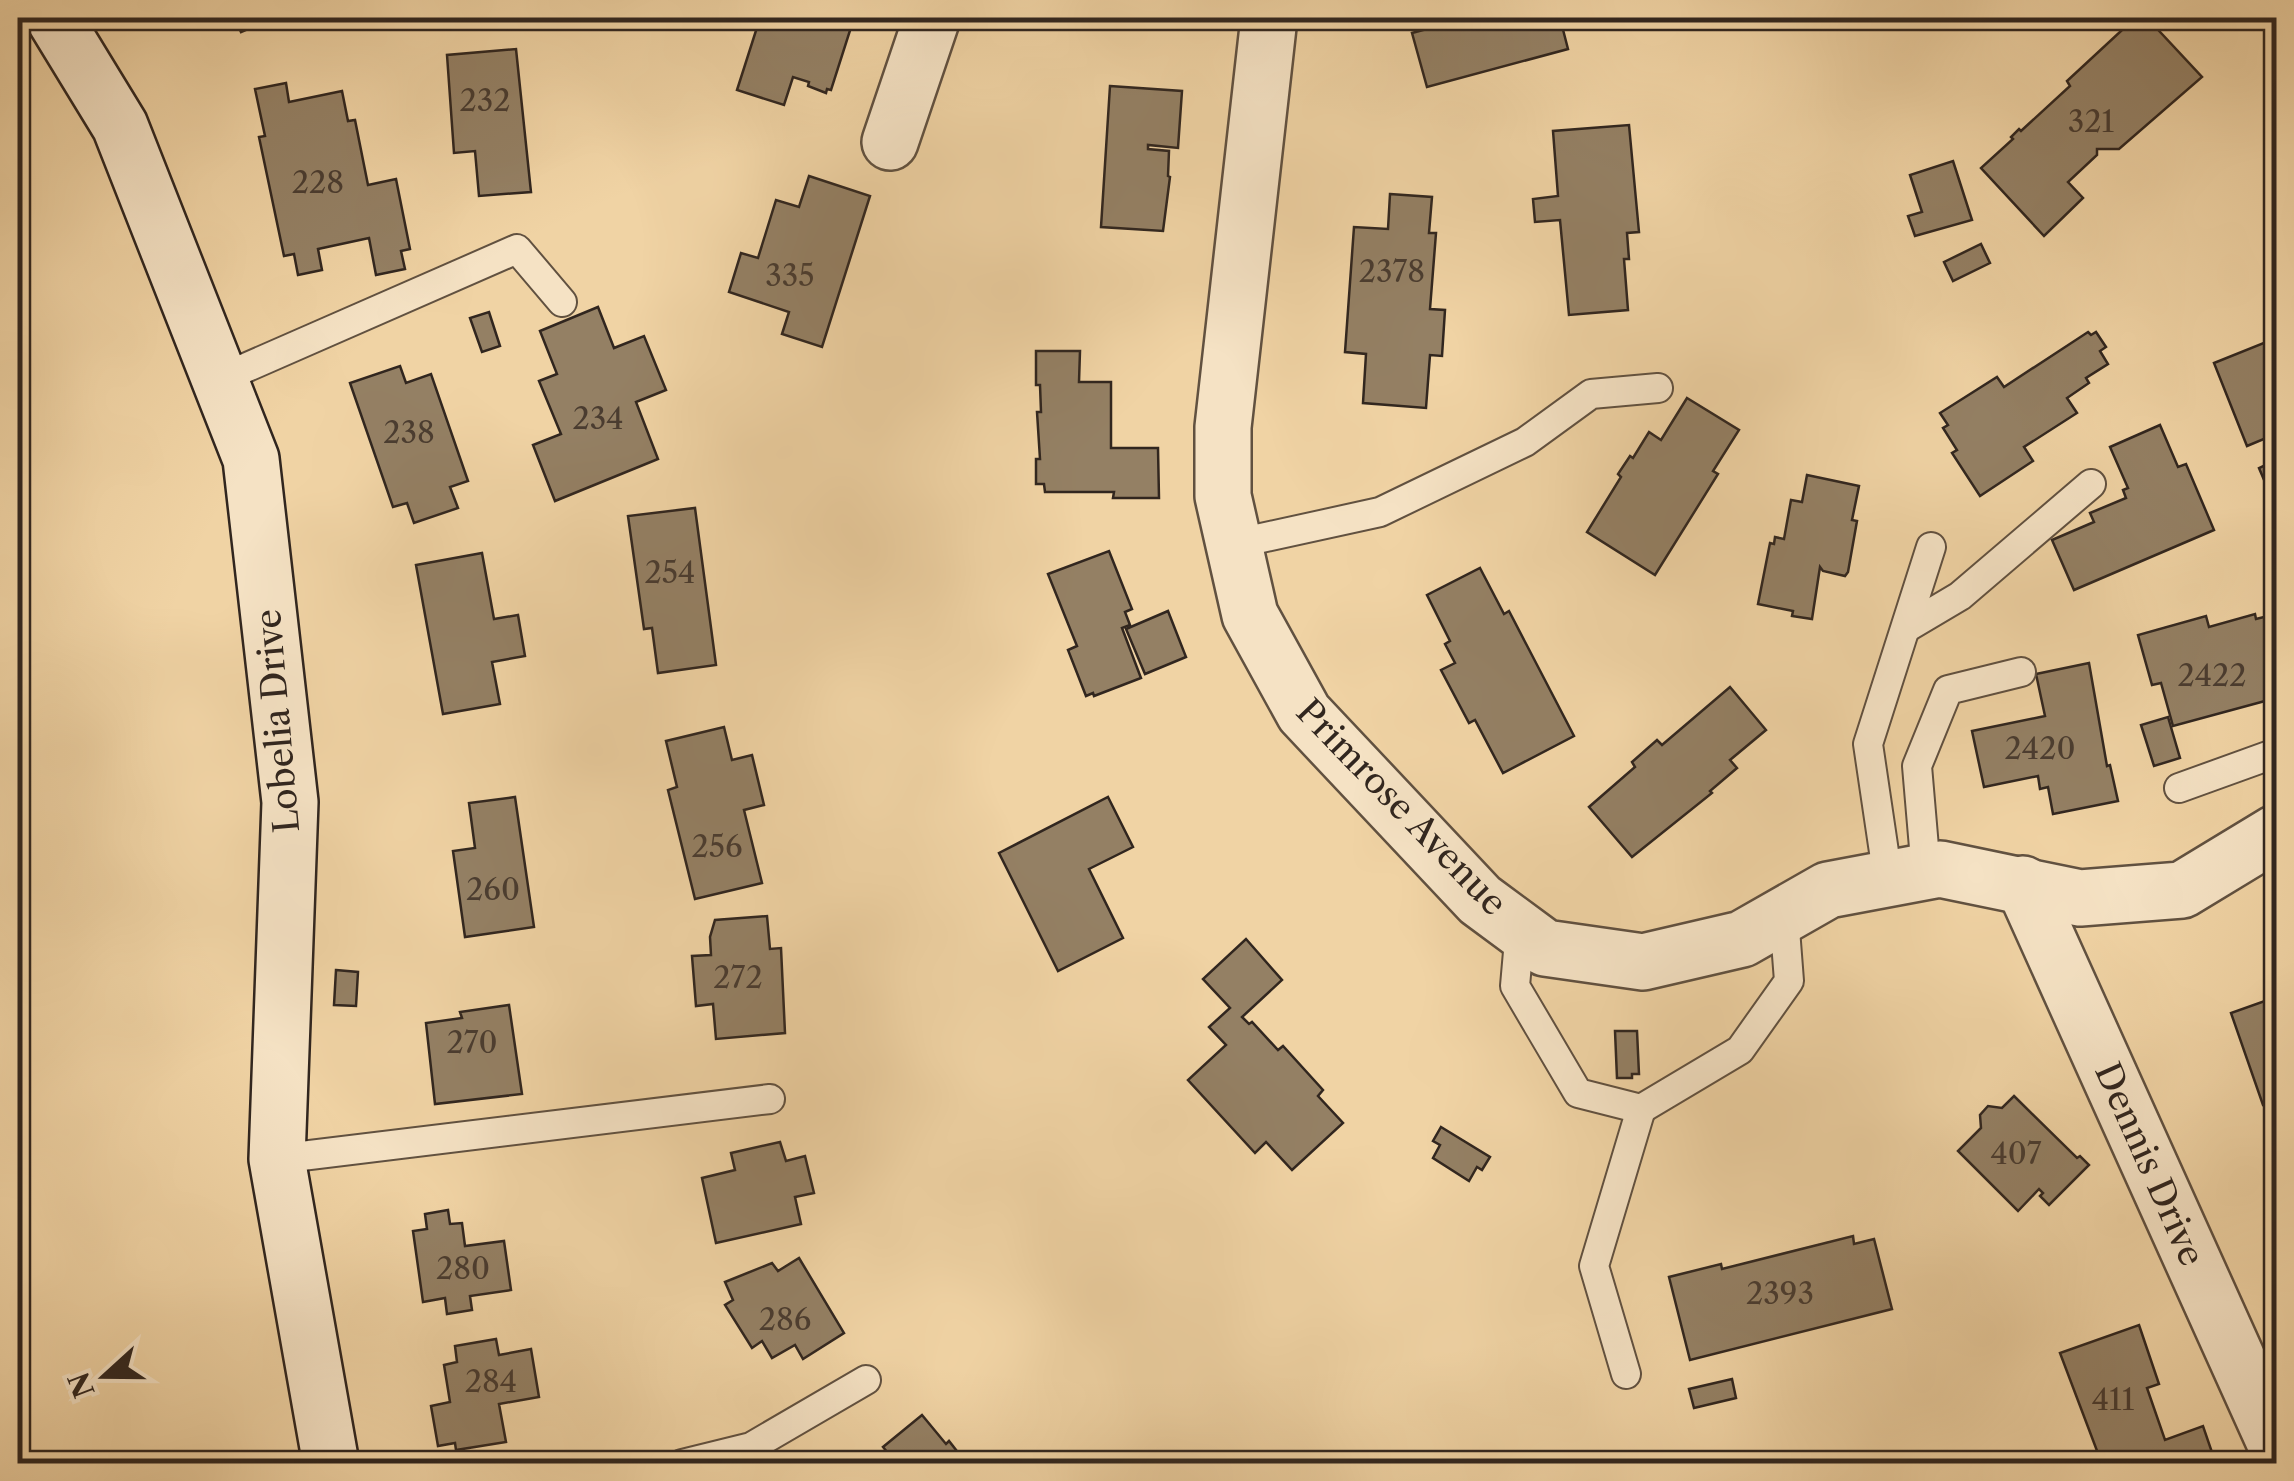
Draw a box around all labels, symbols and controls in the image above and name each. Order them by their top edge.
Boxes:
house number: 232 [459,82,511,119]
house number: 321 [2068,103,2115,140]
house number: 228 [292,164,344,201]
house number: 2378 [1359,253,1425,290]
house number: 335 [765,257,815,294]
house number: 234 [572,400,624,437]
house number: 238 [383,414,435,451]
house number: 254 [645,554,695,591]
street label: Lobelia Drive [246,607,308,835]
house number: 2422 [2177,657,2247,694]
street label: Primrose Avenue [1288,690,1516,924]
house number: 2420 [2005,730,2075,767]
house number: 256 [691,828,743,865]
house number: 260 [466,871,520,908]
house number: 272 [713,959,763,996]
house number: 270 [446,1024,498,1061]
street label: Dennis Drive [2086,1056,2214,1272]
house number: 407 [1990,1135,2042,1172]
house number: 280 [436,1250,490,1287]
house number: 2393 [1746,1275,1814,1312]
house number: 286 [759,1301,811,1338]
north arrow [55,1326,155,1426]
house number: 284 [465,1363,517,1400]
text: N [61,1368,102,1402]
house number: 411 [2092,1381,2135,1418]

